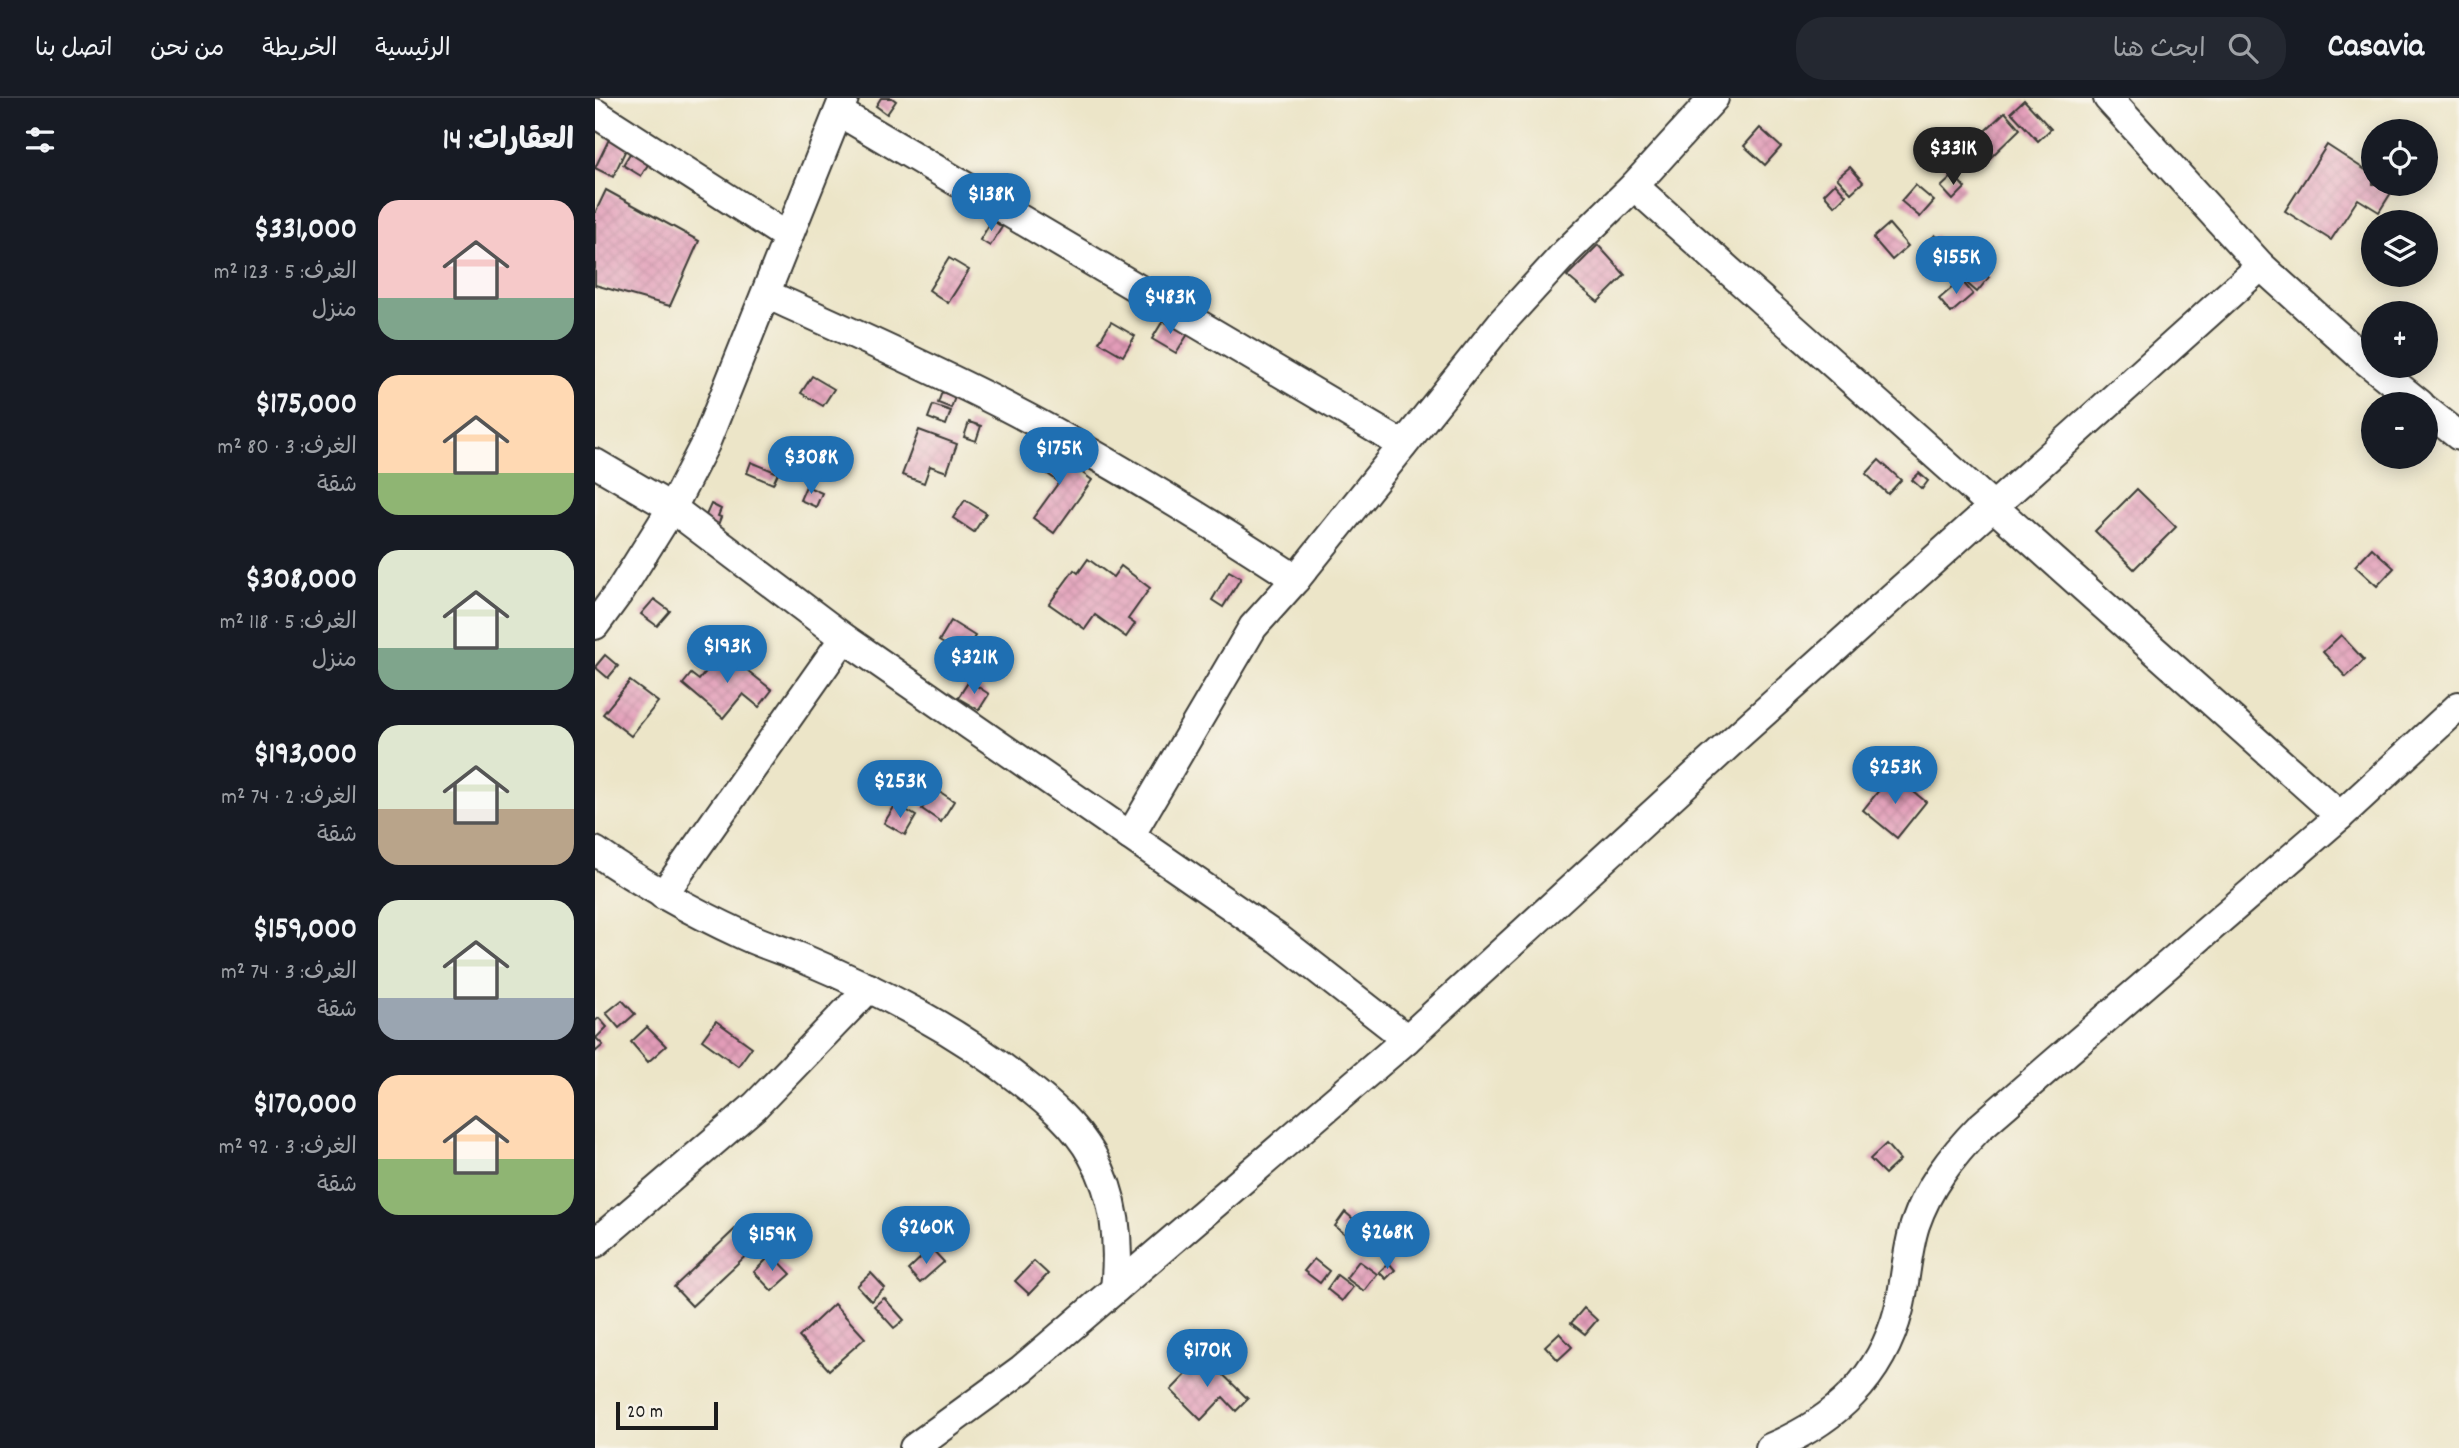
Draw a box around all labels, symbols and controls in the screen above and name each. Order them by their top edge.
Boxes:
search box [1796,17,2286,80]
text: Casavia [2328,25,2424,72]
icon: search [2224,29,2262,67]
text: ابحث هنا [2113,32,2206,69]
text: اتصل بنا [35,33,112,67]
text: من نحن [150,33,224,67]
text: الخريطة [262,33,337,67]
text: الرئيسية [375,33,451,67]
map controls [2361,119,2438,469]
button: locate [2361,119,2438,196]
icon: filters [21,121,59,159]
text: العقارات: 14 [443,121,574,164]
pin: $331K [1904,127,2002,187]
text: $331K [1929,133,1977,166]
pin: $138K [942,174,1040,233]
text: $138K [968,179,1014,212]
text: $331,000 [254,210,357,253]
button: layers [2361,210,2438,287]
icon: home [434,228,518,312]
pin: $155K [1907,236,2005,296]
text: $155K [1932,242,1980,275]
text: الغرف: 5 · 123 m² [214,257,357,290]
pin: $483K [1121,276,1219,336]
text: $483K [1144,282,1196,315]
text: منزل [312,295,357,328]
button: + [2361,301,2438,378]
text: $175,000 [255,385,357,428]
button: − [2361,392,2438,469]
icon: home [434,403,518,487]
pin: $175K [1010,428,1108,487]
text: الغرف: 3 · 80 m² [218,432,357,465]
text: $175K [1036,433,1082,466]
pin: $308K [762,436,860,496]
text: $308K [784,442,838,475]
text: شقة [317,470,357,503]
text: $308,000 [245,560,357,603]
icon: home [434,578,518,662]
text: الغرف: 5 · 118 m² [220,607,357,640]
pin: $193K [678,626,776,685]
text: $193K [703,631,751,664]
pin: $321K [925,636,1023,696]
text: $321K [950,642,998,675]
text: منزل [312,645,357,678]
text: $193,000 [253,735,357,778]
pin: $253K [1846,746,1944,806]
text: $253K [1868,752,1922,785]
icon: home [434,753,518,837]
pin: $253K [851,760,949,820]
text: $253K [873,766,927,799]
text: الغرف: 2 · 74 m² [221,782,357,815]
text: شقة [317,820,357,853]
text: $159,000 [253,910,357,953]
icon: home [434,928,518,1012]
text: الغرف: 3 · 74 m² [221,957,357,990]
text: شقة [317,995,357,1028]
text: $170,000 [253,1085,357,1128]
icon: home [434,1103,518,1187]
text: الغرف: 3 · 92 m² [219,1132,357,1165]
text: شقة [317,1170,357,1203]
pin: $260K [877,1206,975,1266]
text: $260K [898,1212,954,1245]
pin: $268K [1338,1212,1436,1271]
pin: $159K [723,1214,821,1273]
text: $268K [1361,1217,1413,1250]
text: $159K [748,1219,796,1252]
pin: $170K [1158,1330,1256,1389]
text: $170K [1183,1335,1231,1368]
scale bar [616,1399,717,1431]
text: 20 m [627,1400,663,1427]

